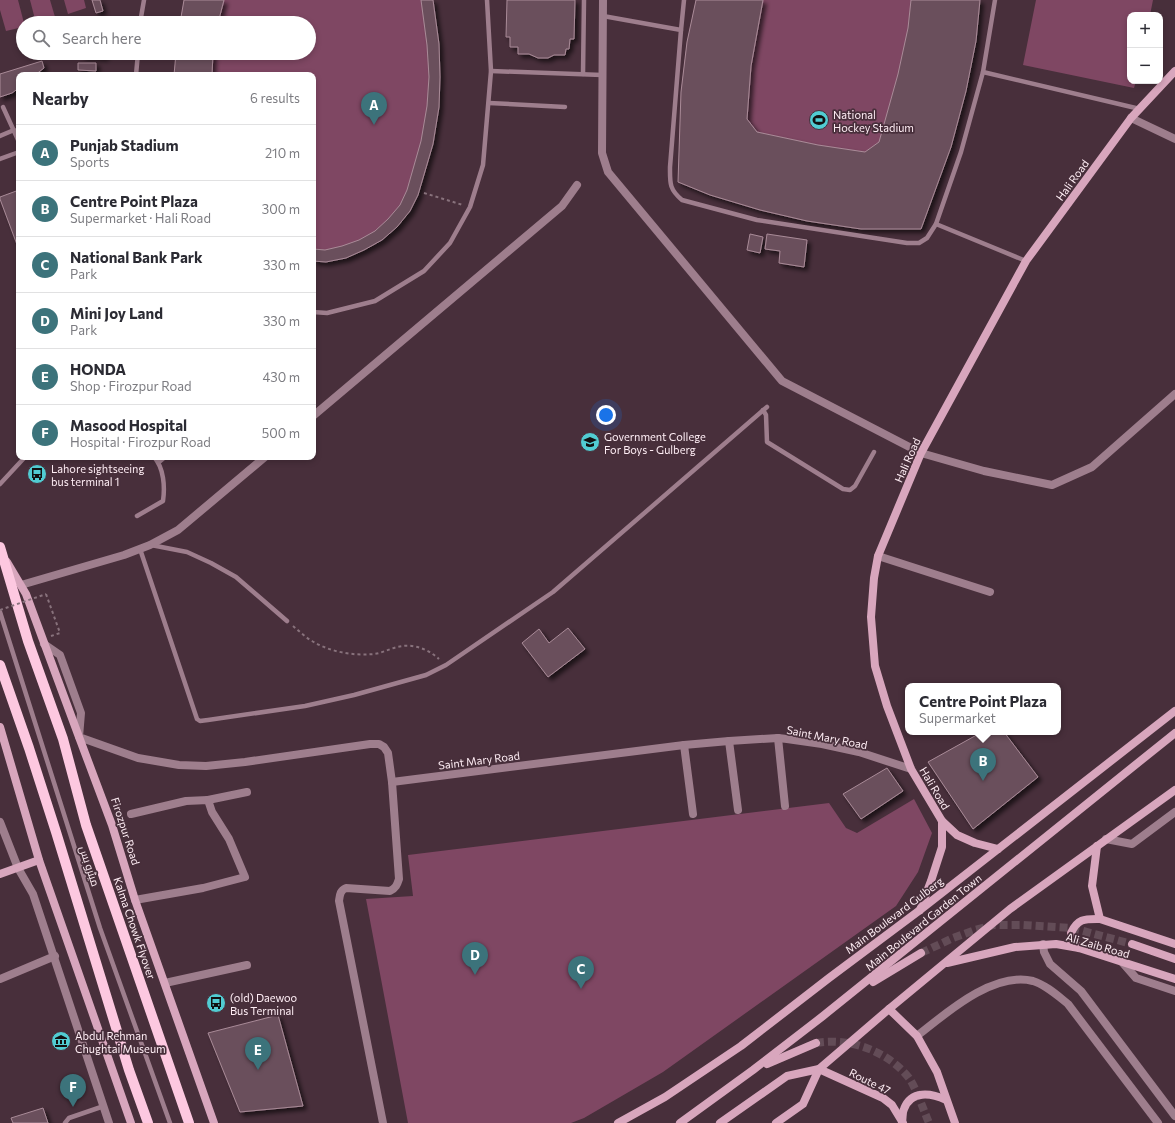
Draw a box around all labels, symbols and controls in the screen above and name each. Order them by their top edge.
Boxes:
map controls [1127,12,1163,84]
button: + [1127,12,1163,48]
search box [16,16,316,60]
icon: search [30,27,52,49]
text: Search here [62,29,141,47]
button: − [1127,48,1163,84]
text: Nearby [32,88,89,109]
text: 6 results [250,90,300,106]
pin: A [361,92,387,125]
place label: National Hockey Stadium [833,108,914,134]
sports icon: National Hockey Stadium [808,109,830,131]
text: Punjab Stadium [70,136,178,154]
text: A [40,145,50,161]
text: 210 m [265,145,300,161]
text: Sports [70,154,110,170]
street label: Hali Road [1053,157,1091,203]
text: Centre Point Plaza [70,192,198,210]
text: B [41,201,49,217]
text: 300 m [262,201,300,217]
text: Supermarket · Hali Road [70,210,211,226]
text: National Bank Park [70,248,203,266]
text: C [41,257,49,273]
text: 330 m [263,257,300,273]
text: Park [70,266,97,282]
text: Mini Joy Land [70,304,163,322]
text: D [40,313,50,329]
text: 330 m [263,313,300,329]
text: Park [70,322,97,338]
text: HONDA [70,360,126,378]
text: E [41,369,49,385]
text: 430 m [262,369,300,385]
text: Shop · Firozpur Road [70,378,192,394]
your location [596,405,616,425]
text: Masood Hospital [70,416,187,434]
text: F [41,425,49,441]
text: 500 m [262,425,300,441]
place label: Government College For Boys - Gulberg [604,430,706,456]
school or university icon: Government College For Boys - Gulberg [579,431,601,453]
text: Hospital · Firozpur Road [70,434,211,450]
street label: Hali Road [891,436,923,484]
place label: Lahore sightseeing bus terminal 1 [51,462,144,488]
bus stop icon: Lahore sightseeing bus terminal 1 [26,463,48,485]
popup [905,683,1061,735]
text: Centre Point Plaza [919,692,1047,710]
text: Supermarket [919,710,996,726]
street label: Saint Mary Road [786,723,868,751]
pin: B [970,748,996,781]
street label: Saint Mary Road [438,749,520,771]
street label: Hali Road [917,764,953,812]
street label: Firozpur Road [109,796,143,866]
street label: میٹرو بس [76,844,103,888]
street label: Main Boulevard Garden Town [862,871,984,973]
street label: Main Boulevard Gulberg [842,874,946,956]
street label: Kalma Chowk Flyover [111,875,159,981]
street label: Ali Zaib Road [1065,930,1131,960]
pin: D [462,942,488,975]
pin: C [568,956,594,989]
place label: (old) Daewoo Bus Terminal [230,991,298,1017]
bus stop icon: (old) Daewoo Bus Terminal [205,992,227,1014]
place label: Abdul Rehman Chughtai Museum [75,1029,166,1055]
museum icon: Abdul Rehman Chughtai Museum [50,1030,72,1052]
pin: E [245,1037,271,1070]
street label: Route 47 [847,1065,893,1097]
pin: F [60,1074,86,1107]

